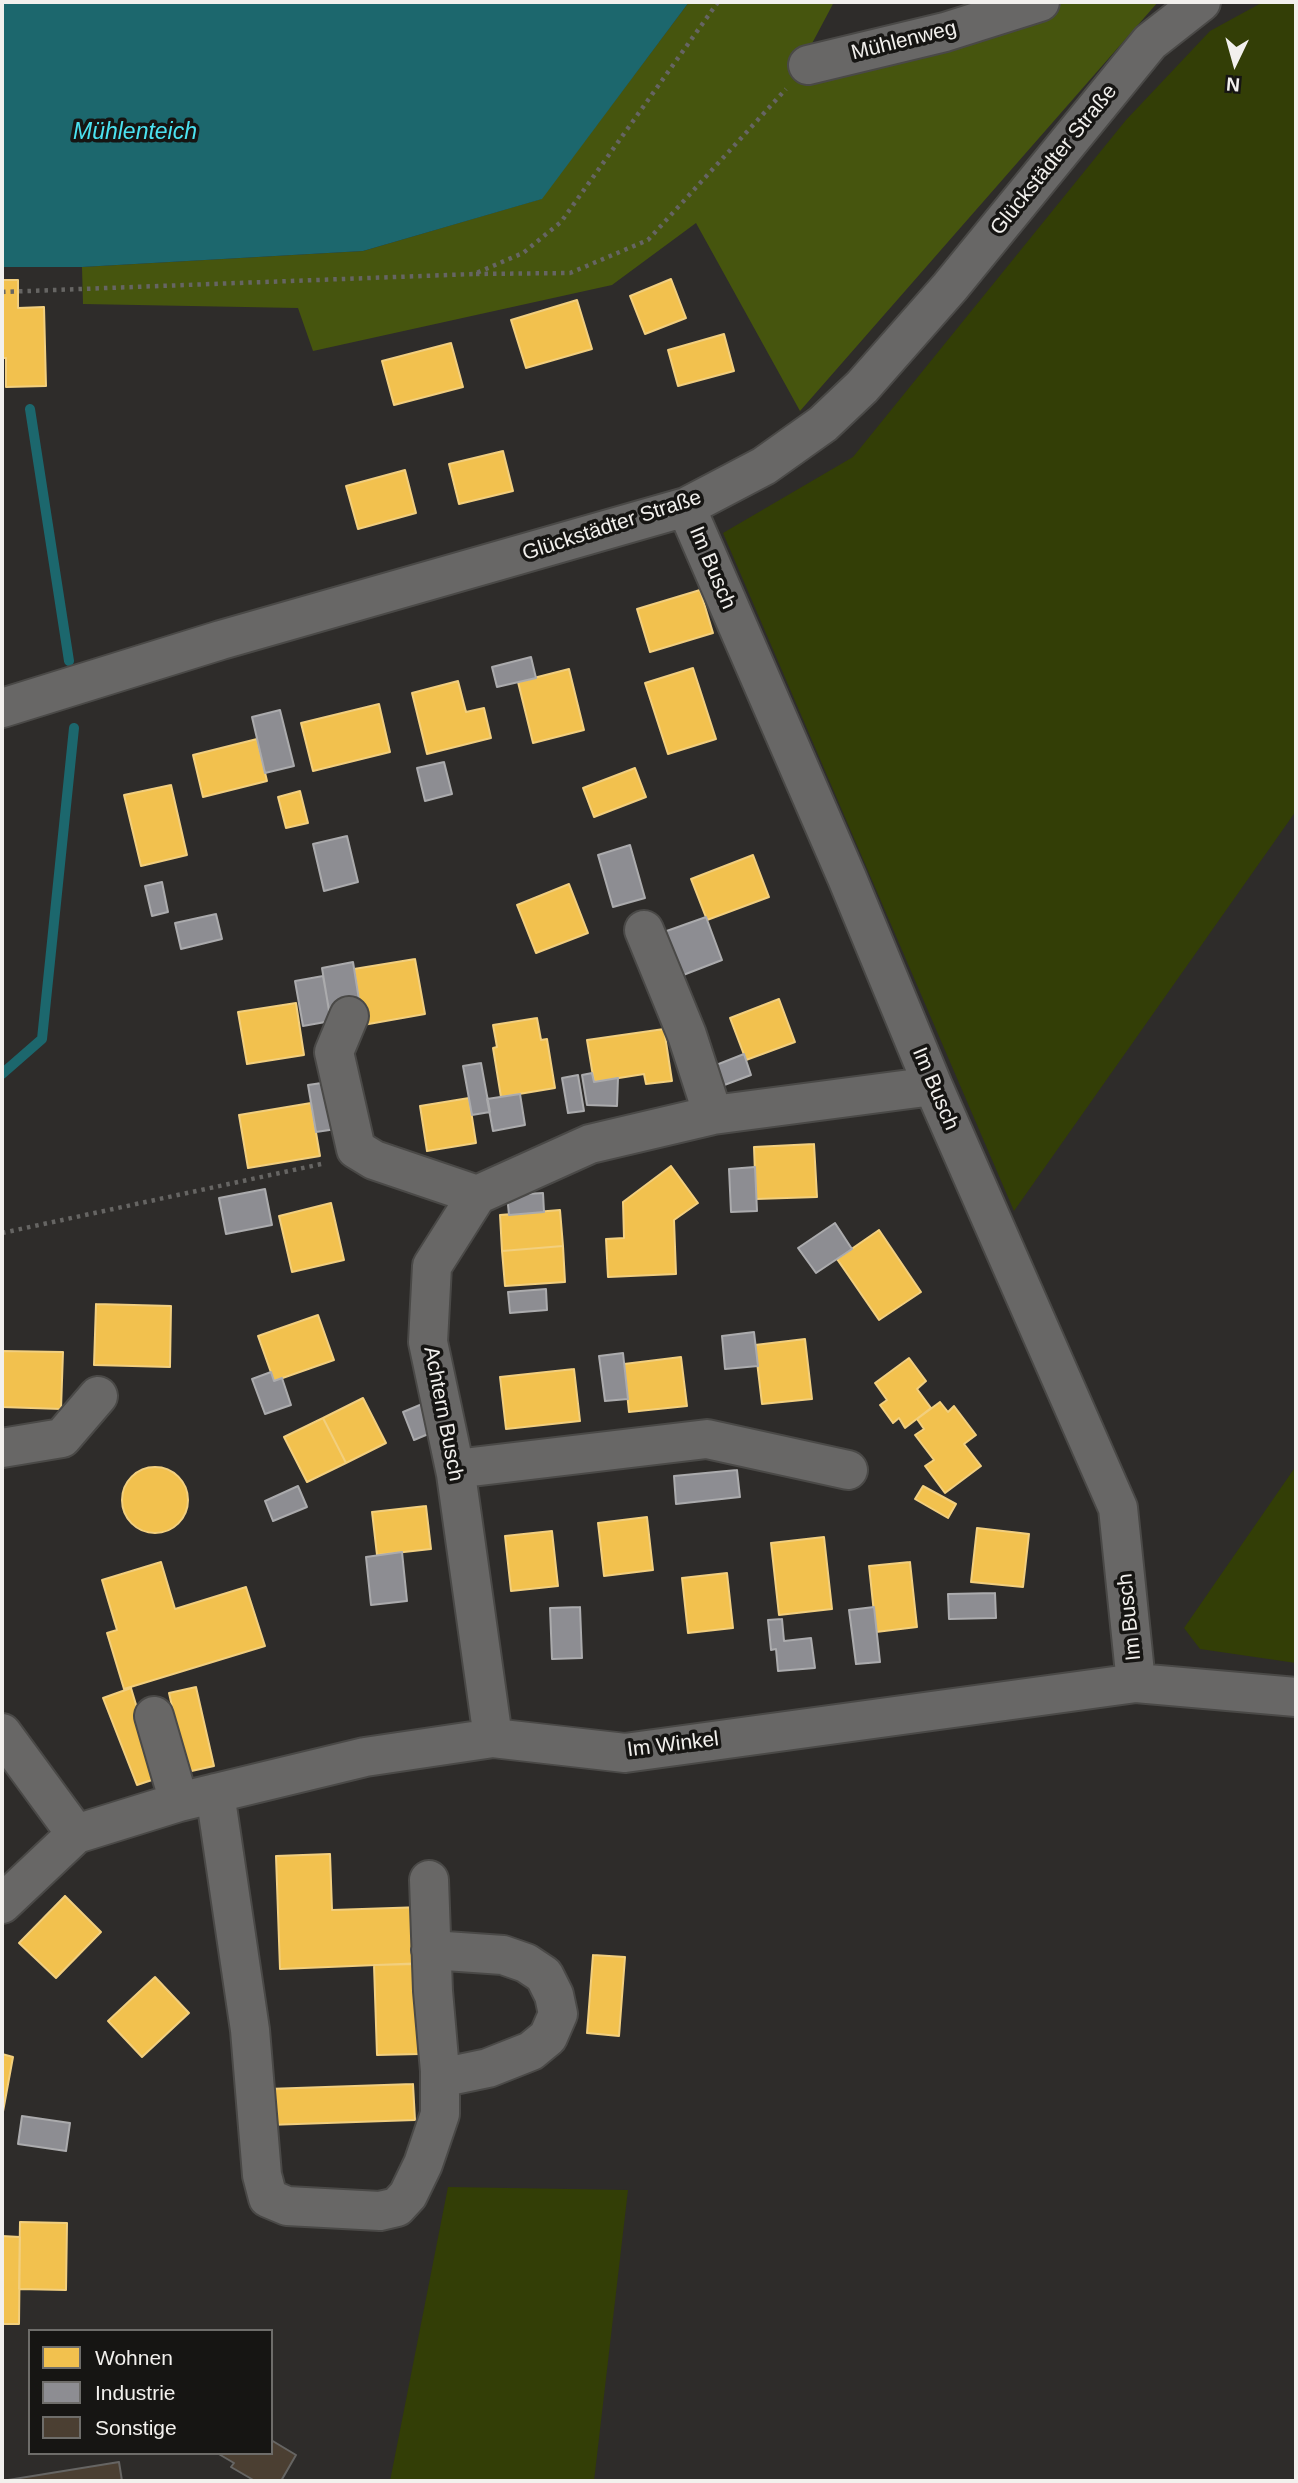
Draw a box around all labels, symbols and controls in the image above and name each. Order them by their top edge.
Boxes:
street label: Mühlenweg [849,16,959,66]
north arrow [1200,28,1270,98]
text: N [1225,73,1241,95]
street label: Glückstädter Straße [985,80,1123,240]
water label: Mühlenteich [73,119,197,147]
street label: Glückstädter Straße [519,485,705,567]
street label: Im Busch [683,523,741,613]
street label: Im Busch [906,1044,964,1134]
street label: Achtern Busch [418,1345,468,1483]
street label: Im Busch [1113,1572,1147,1662]
street label: Im Winkel [626,1727,720,1763]
legend [28,2329,273,2455]
text: Wohnen [95,2346,173,2369]
text: Industrie [95,2381,176,2404]
text: Sonstige [95,2416,177,2439]

